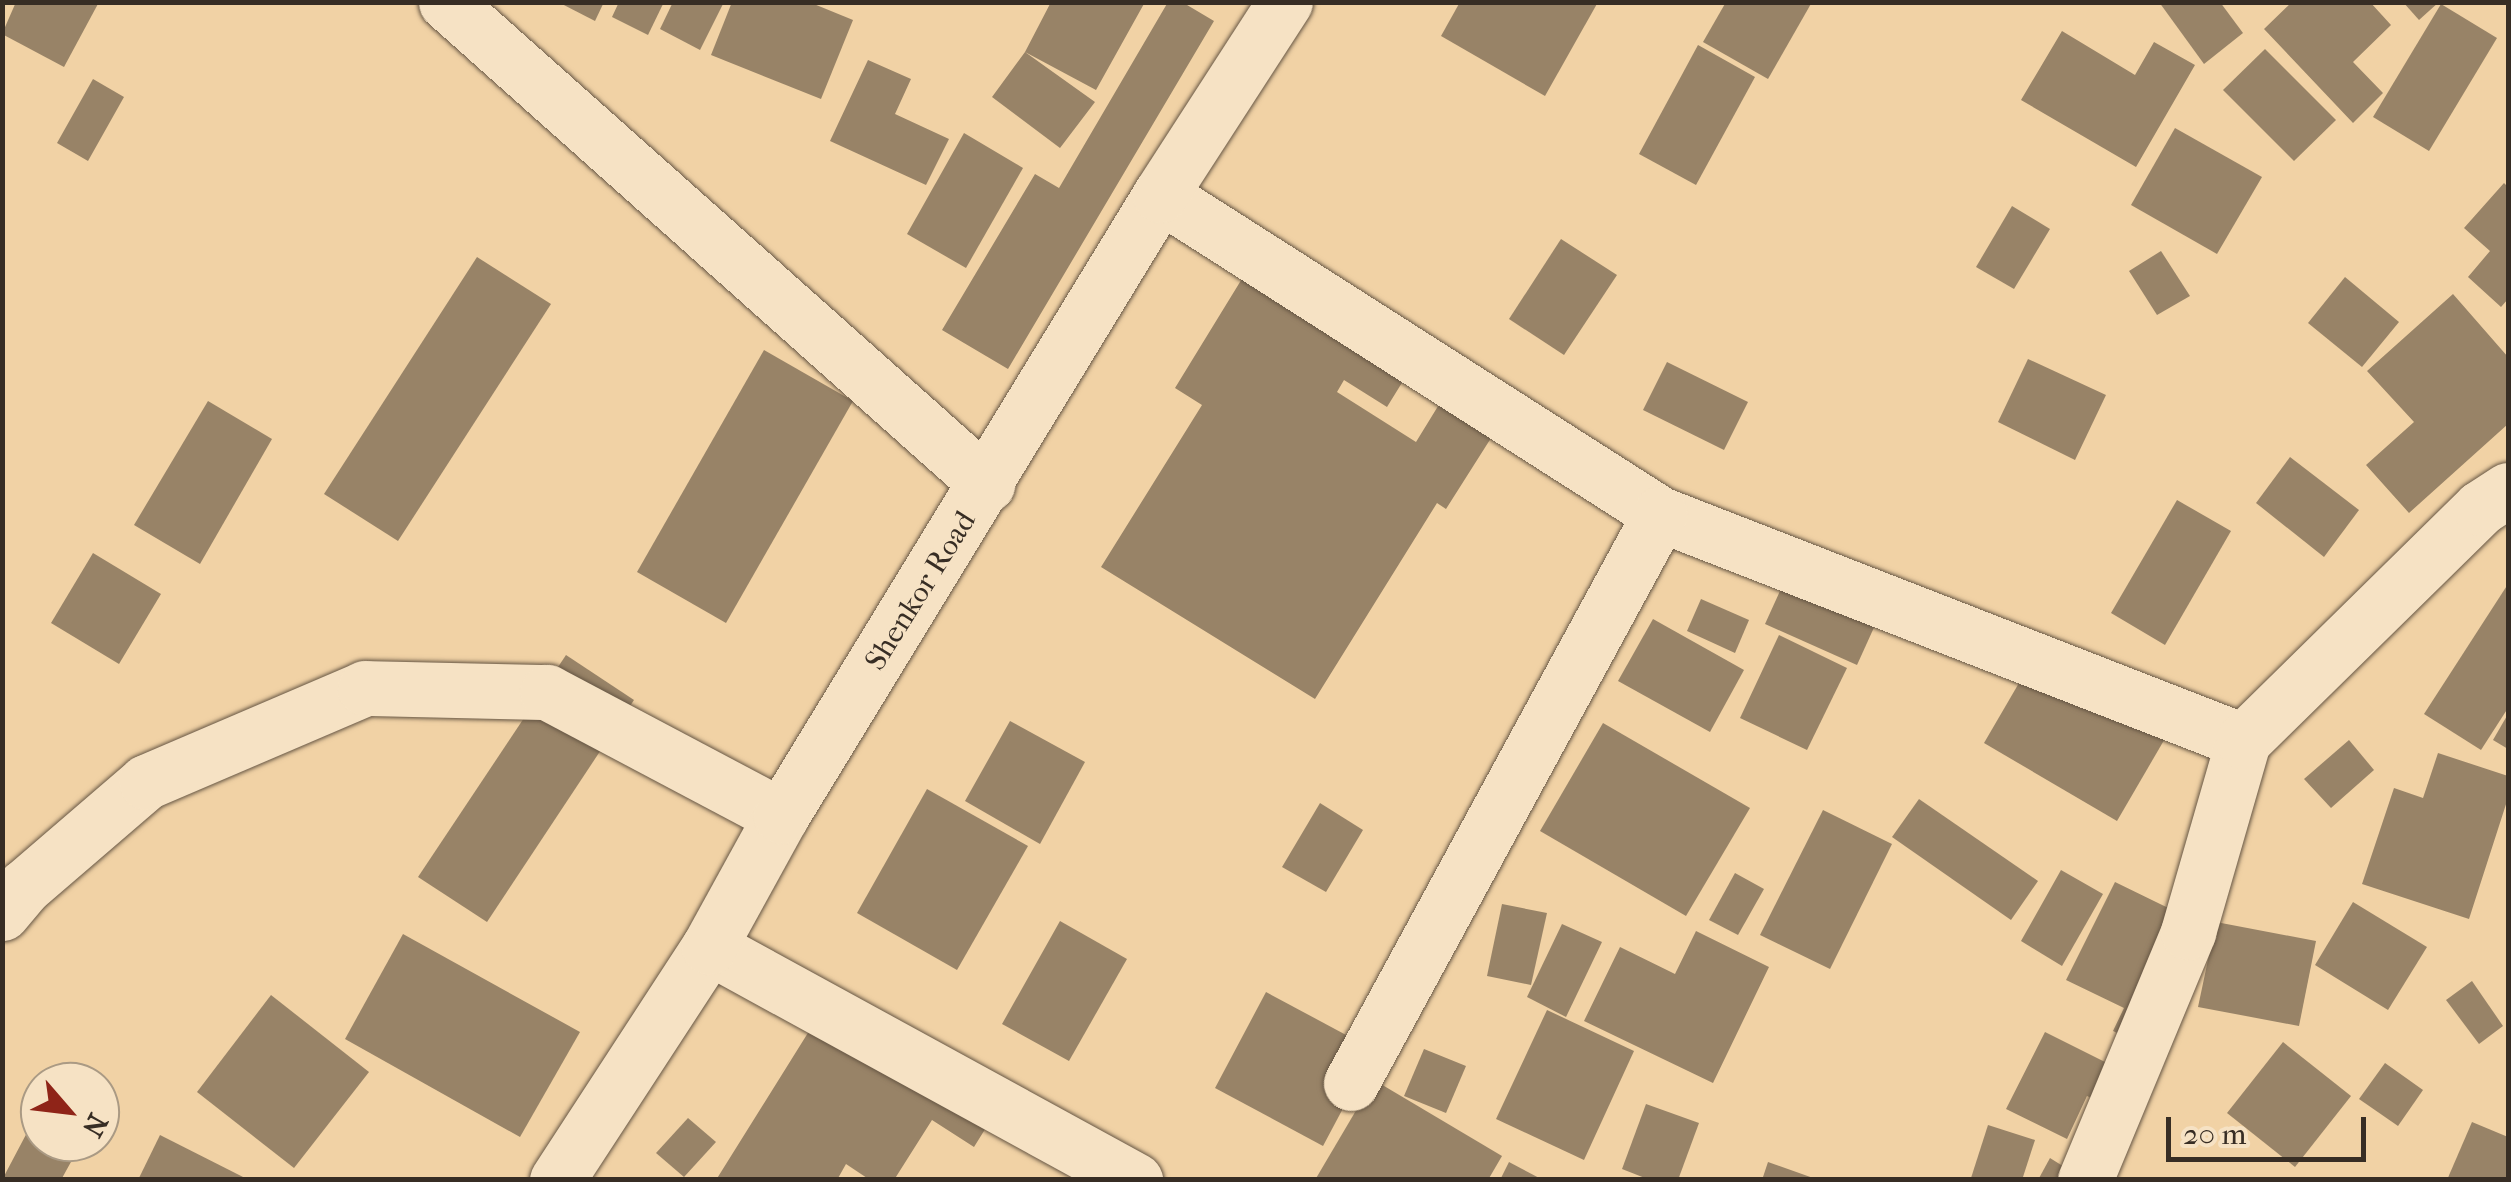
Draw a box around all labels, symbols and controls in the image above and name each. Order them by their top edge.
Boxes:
street label: Shenkor Road [858,505,984,677]
north arrow [20,1062,120,1162]
scale bar [2171,1097,2371,1159]
text: N [76,1108,115,1143]
text: 20 m [2183,1117,2246,1152]

